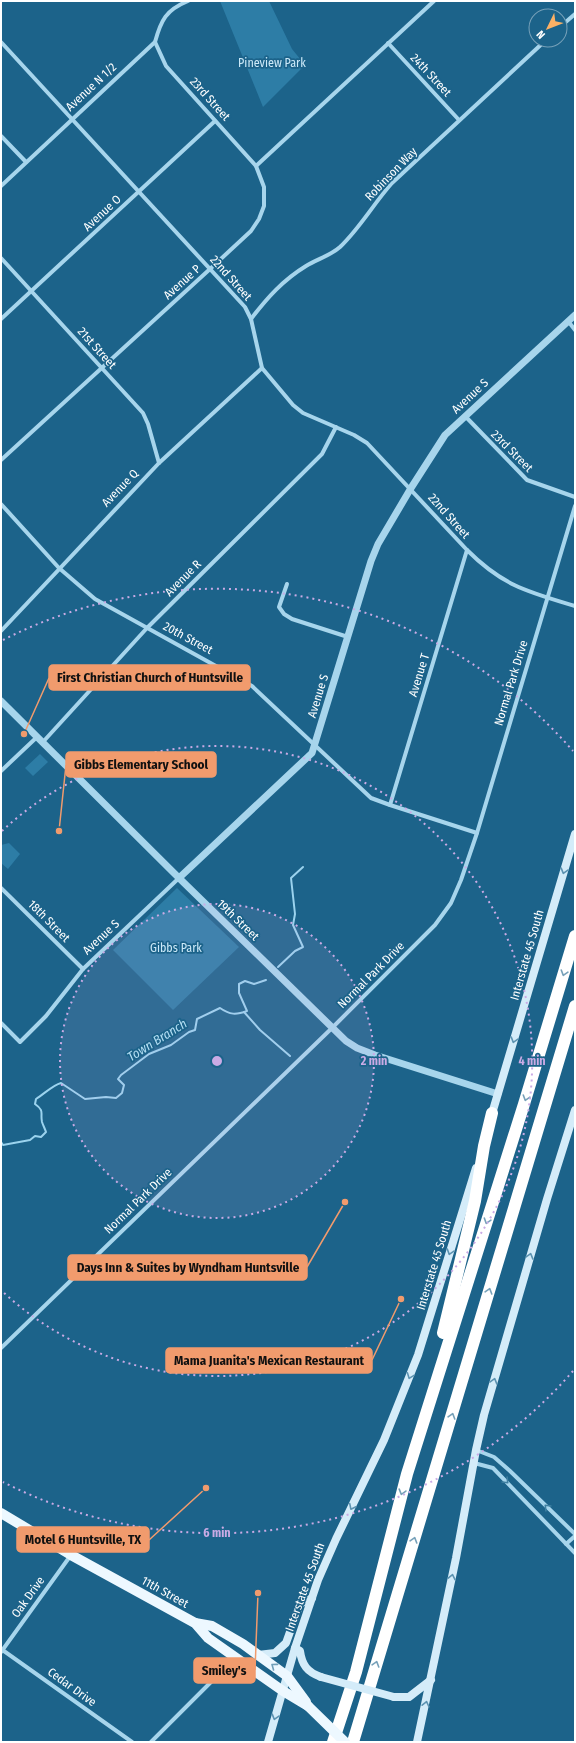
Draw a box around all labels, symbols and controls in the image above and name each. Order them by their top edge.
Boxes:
north arrow [528,8,568,48]
text: N [534,28,548,41]
street label: 24th Street [408,51,454,99]
park label: Pineview Park [238,56,306,70]
street label: Avenue N 1/2 [63,60,119,114]
street label: 23rd Street [187,75,233,124]
street label: Robinson Way [362,144,420,204]
street label: Avenue O [80,192,124,234]
street label: 22nd Street [207,253,255,303]
street label: Avenue P [161,262,203,302]
street label: 21st Street [75,324,119,372]
street label: Avenue S [449,376,491,416]
street label: 23rd Street [488,427,536,475]
street label: Avenue Q [99,466,141,510]
street label: 22nd Street [425,491,473,541]
street label: Avenue R [162,557,204,599]
street label: 20th Street [161,619,215,657]
street label: Normal Park Drive [491,639,531,727]
street label: Avenue T [406,651,432,698]
callout: First Christian Church of Huntsville [49,665,250,690]
text: First Christian Church of Huntsville [57,670,243,685]
street label: Avenue S [305,672,331,719]
callout: Gibbs Elementary School [66,752,216,777]
text: Gibbs Elementary School [74,757,209,772]
one-way arrow [560,867,569,874]
street label: 18th Street [25,897,73,945]
street label: 19th Street [214,897,262,944]
street label: Interstate 45 South [507,908,547,1002]
street label: Avenue S [80,917,122,957]
street label: Normal Park Drive [335,939,407,1011]
park label: Gibbs Park [150,941,202,955]
one-way arrow [560,969,569,976]
water label: Town Branch [124,1016,190,1064]
one-way arrow [510,1036,519,1043]
centre of rings [210,1054,224,1068]
text: 2 min [360,1054,387,1068]
text: 4 min [518,1054,546,1068]
one-way arrow [522,1094,531,1101]
street label: Normal Park Drive [101,1165,175,1237]
street label: Interstate 45 South [414,1218,454,1312]
one-way arrow [483,1218,491,1225]
one-way arrow [446,1248,455,1255]
one-way arrow [525,1253,534,1260]
callout: Days Inn & Suites by Wyndham Huntsville [68,1255,307,1280]
text: Days Inn & Suites by Wyndham Huntsville [77,1260,300,1275]
one-way arrow [484,1288,493,1295]
callout: Mama Juanita's Mexican Restaurant [166,1348,372,1373]
text: Mama Juanita's Mexican Restaurant [174,1353,364,1368]
one-way arrow [407,1372,415,1379]
one-way arrow [489,1378,498,1385]
one-way arrow [447,1412,456,1419]
one-way arrow [502,1476,509,1484]
one-way arrow [398,1489,407,1496]
one-way arrow [349,1503,356,1510]
one-way arrow [544,1504,552,1512]
text: 6 min [203,1526,231,1540]
callout: Motel 6 Huntsville, TX [17,1527,149,1552]
text: Motel 6 Huntsville, TX [25,1532,141,1547]
one-way arrow [409,1537,418,1544]
street label: Interstate 45 South [282,1541,328,1633]
street label: 11th Street [139,1573,191,1611]
street label: Oak Drive [8,1574,48,1620]
one-way arrow [448,1574,456,1580]
callout: Smiley's [194,1658,255,1683]
one-way arrow [371,1661,380,1668]
text: Smiley's [202,1663,247,1678]
one-way arrow [271,1664,278,1671]
street label: Cedar Drive [45,1665,99,1709]
one-way arrow [421,1701,429,1707]
one-way arrow [271,1713,280,1720]

